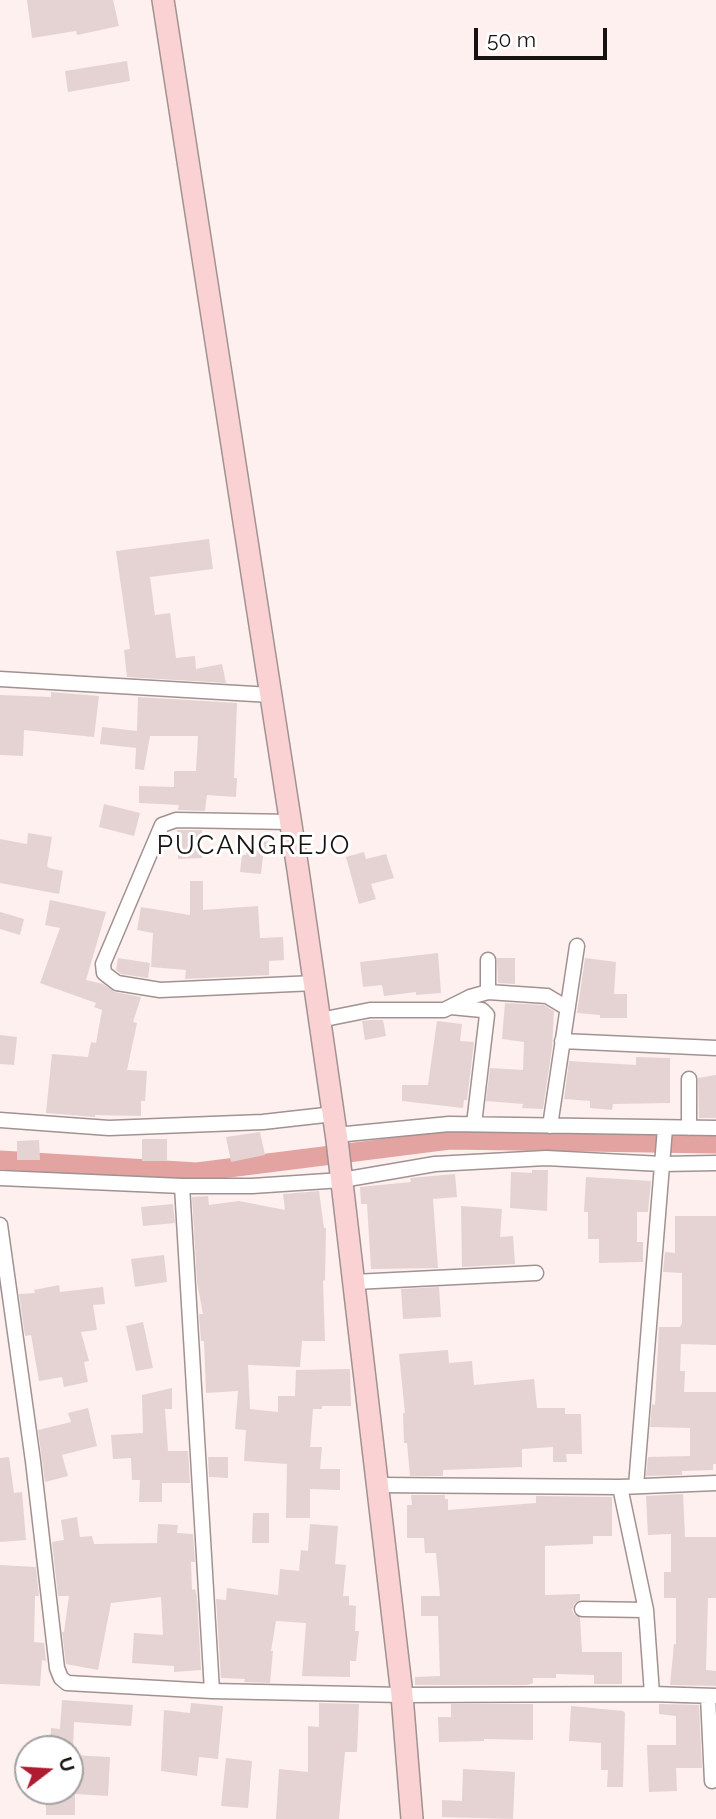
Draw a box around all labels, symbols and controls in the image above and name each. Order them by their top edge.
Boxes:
scale bar [478,14,611,58]
text: 50 m [487,27,536,52]
district label: PUCANGREJO [158,830,350,862]
north arrow [14,1735,84,1805]
text: U [55,1754,80,1774]

